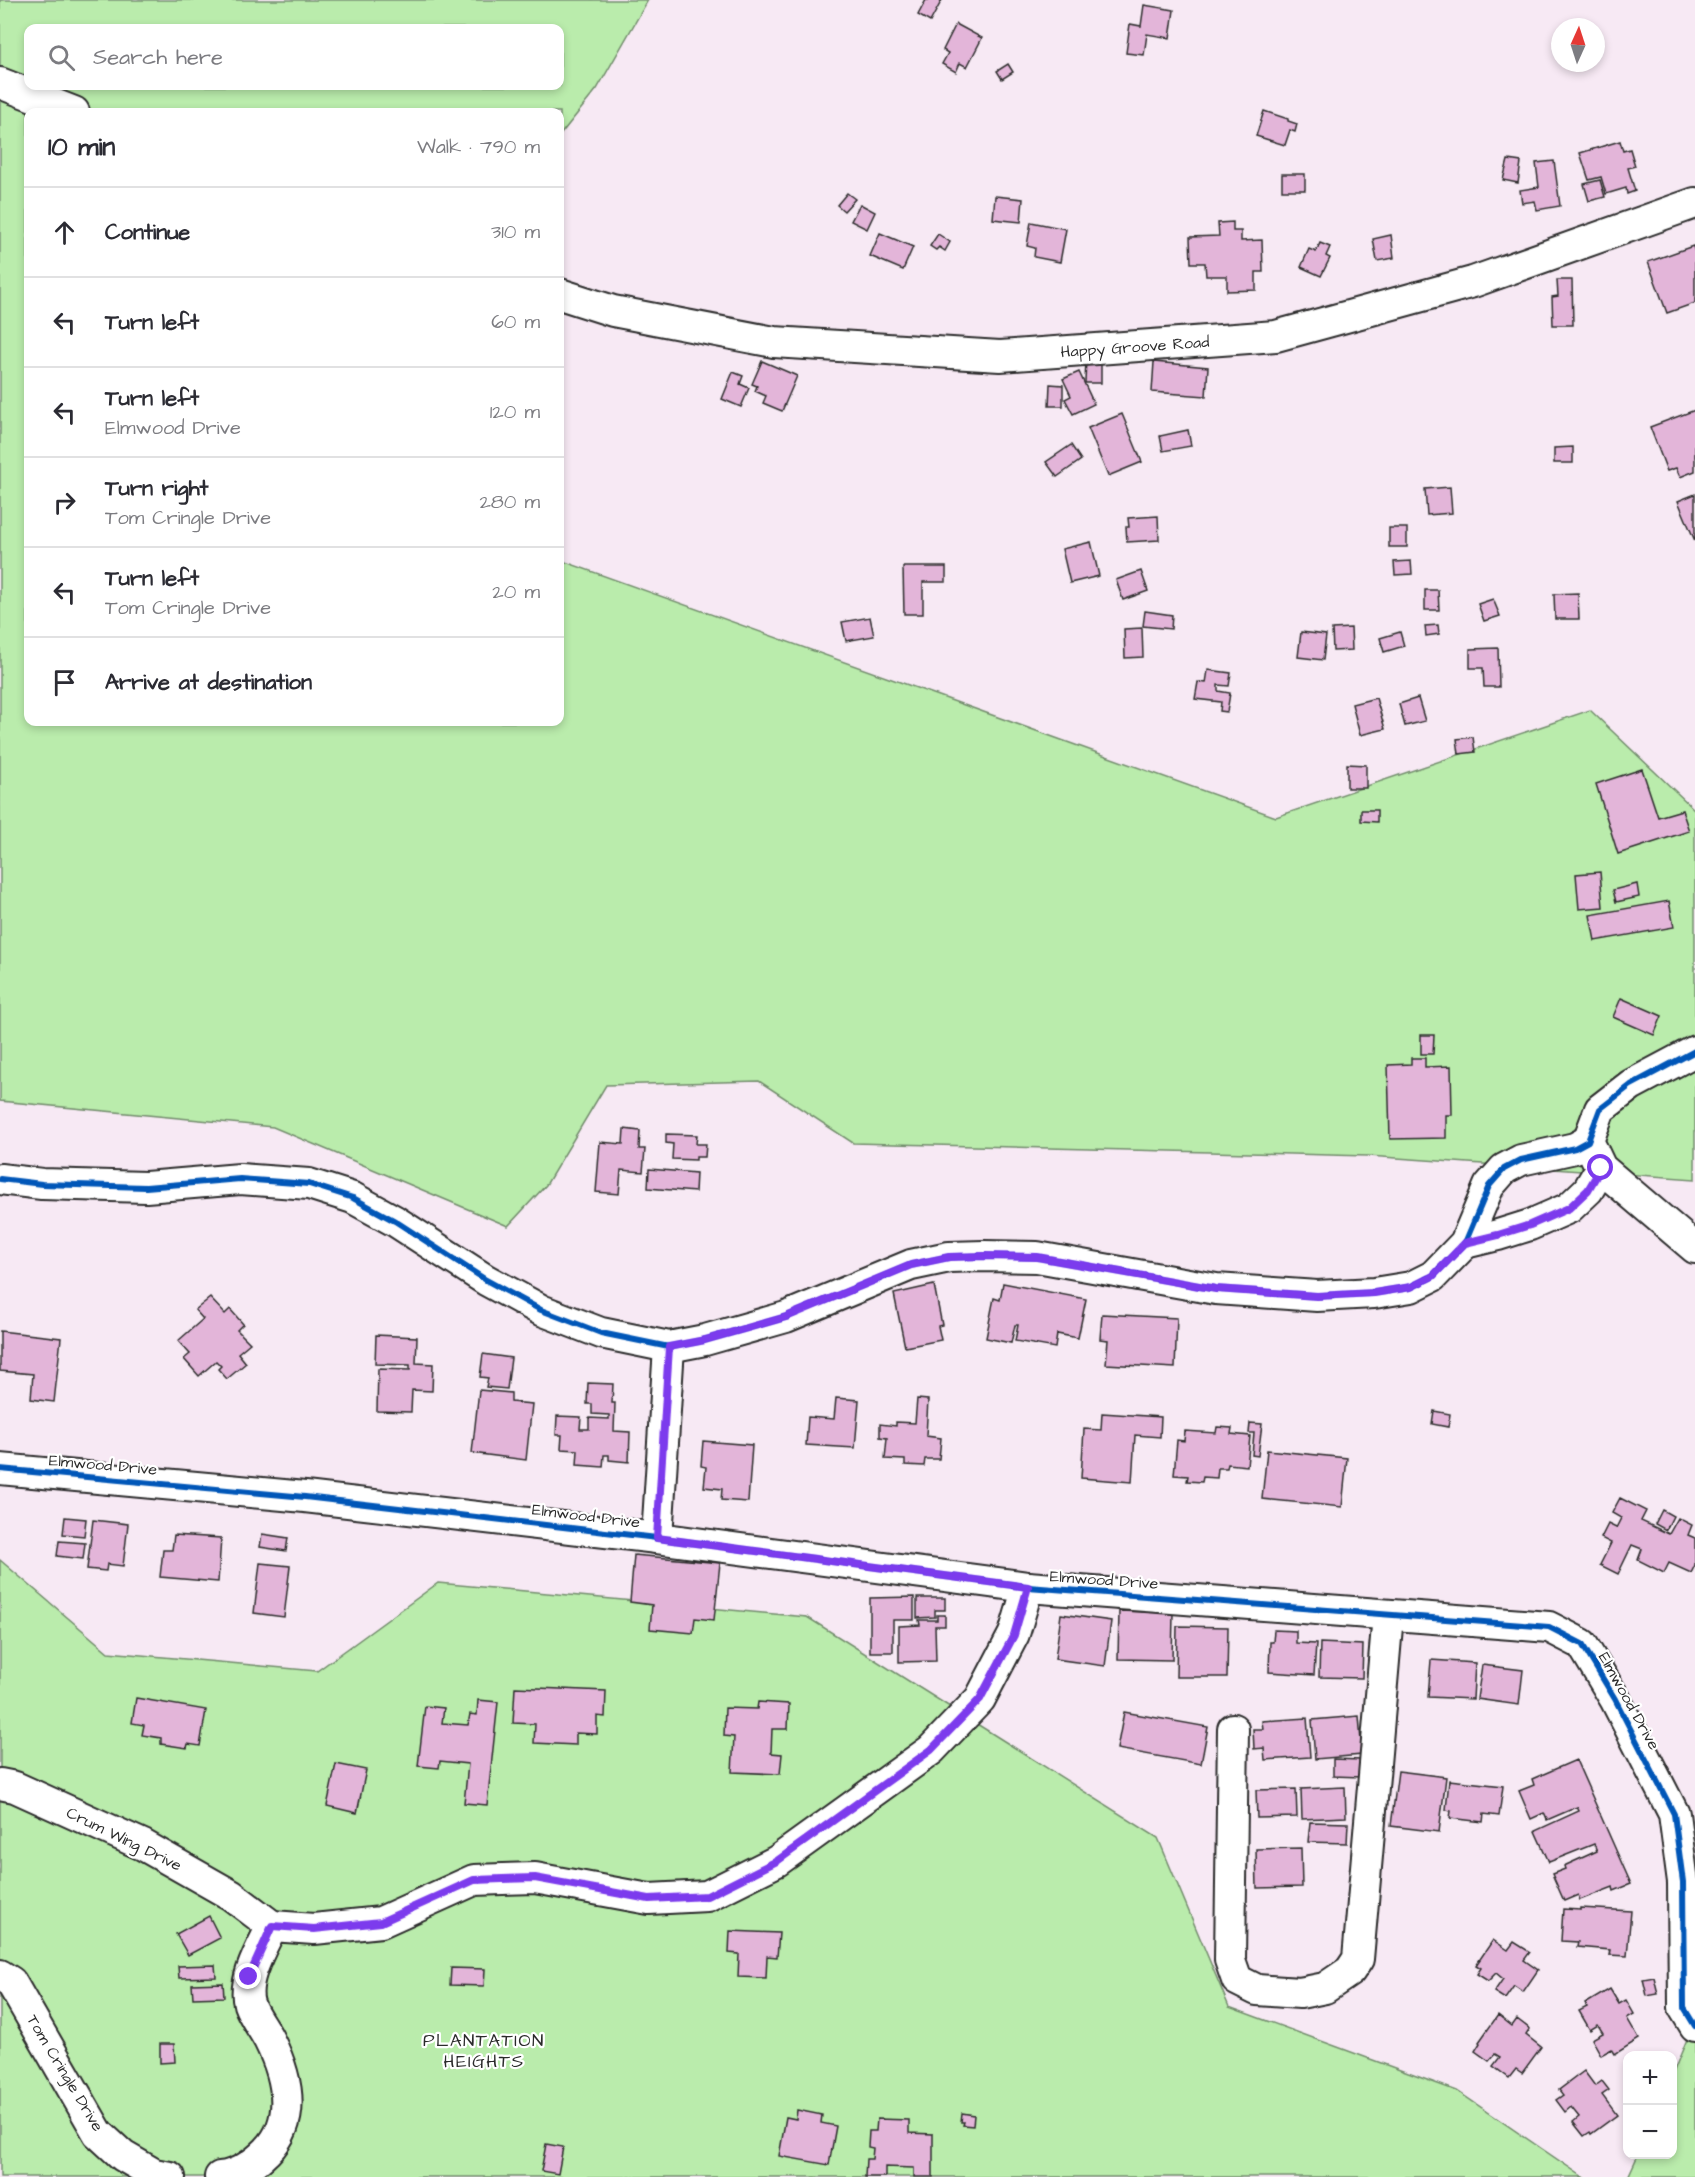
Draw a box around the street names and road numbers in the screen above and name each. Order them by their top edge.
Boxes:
street label: Happy Groove Road [1060,331,1210,364]
street label: Elmwood Drive [48,1449,158,1481]
street label: Elmwood Drive [531,1498,642,1534]
street label: Elmwood Drive [1049,1565,1159,1595]
street label: Elmwood Drive [1593,1648,1665,1754]
street label: Crum Wing Drive [62,1802,186,1878]
street label: Tom Cringle Drive [21,2010,109,2136]

